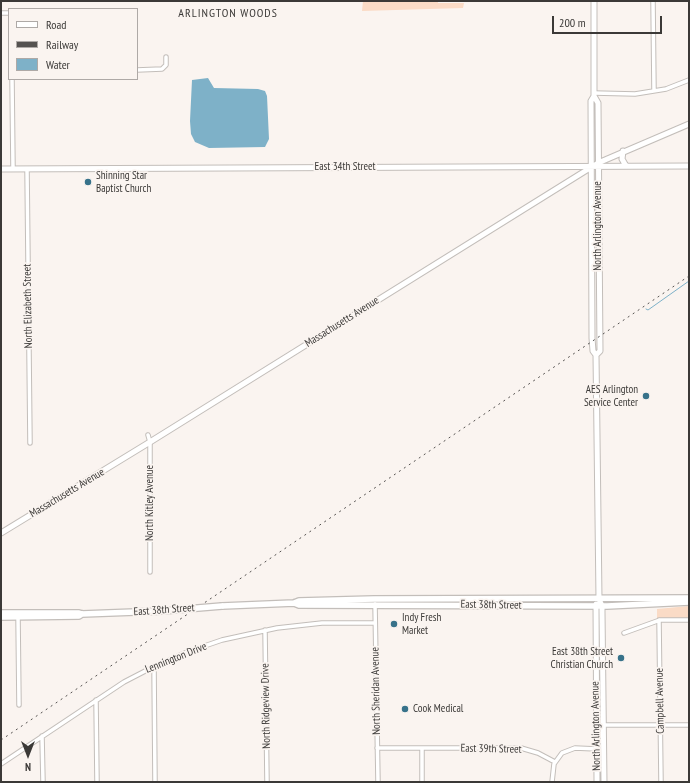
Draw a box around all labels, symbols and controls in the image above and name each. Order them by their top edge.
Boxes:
district label: ARLINGTON WOODS [178,7,278,21]
legend [8,8,138,80]
scale bar [554,8,664,34]
text: 200 m [559,15,586,30]
text: Road [46,17,66,32]
text: Railway [46,37,78,52]
text: Water [46,57,70,72]
street label: East 34th Street [314,160,376,174]
place label: Shinning Star Baptist Church [96,169,151,195]
marker: Shinning Star Baptist Church [83,177,93,187]
street label: North Arlington Avenue [591,181,605,271]
street label: North Elizabeth Street [21,264,35,348]
street label: Massachusetts Avenue [302,294,382,350]
place label: AES Arlington Service Center [584,383,638,409]
marker: AES Arlington Service Center [641,391,651,401]
street label: Massachusetts Avenue [27,465,107,521]
street label: North Kitley Avenue [143,465,157,541]
street label: East 38th Street [460,598,522,612]
street label: East 38th Street [133,601,195,619]
place label: Indy Fresh Market [402,611,441,637]
marker: Indy Fresh Market [389,619,399,629]
street label: Lennington Drive [143,640,209,676]
place label: East 38th Street Christian Church [551,645,613,671]
street label: North Sheridan Avenue [369,647,383,735]
marker: East 38th Street Christian Church [616,653,626,663]
street label: North Ridgeview Drive [259,663,273,749]
street label: Campbell Avenue [653,668,667,734]
street label: North Arlington Avenue [589,681,603,771]
place label: Cook Medical [413,702,463,716]
marker: Cook Medical [400,704,410,714]
north arrow [8,735,48,775]
street label: East 39th Street [460,742,522,756]
text: N [25,760,31,774]

